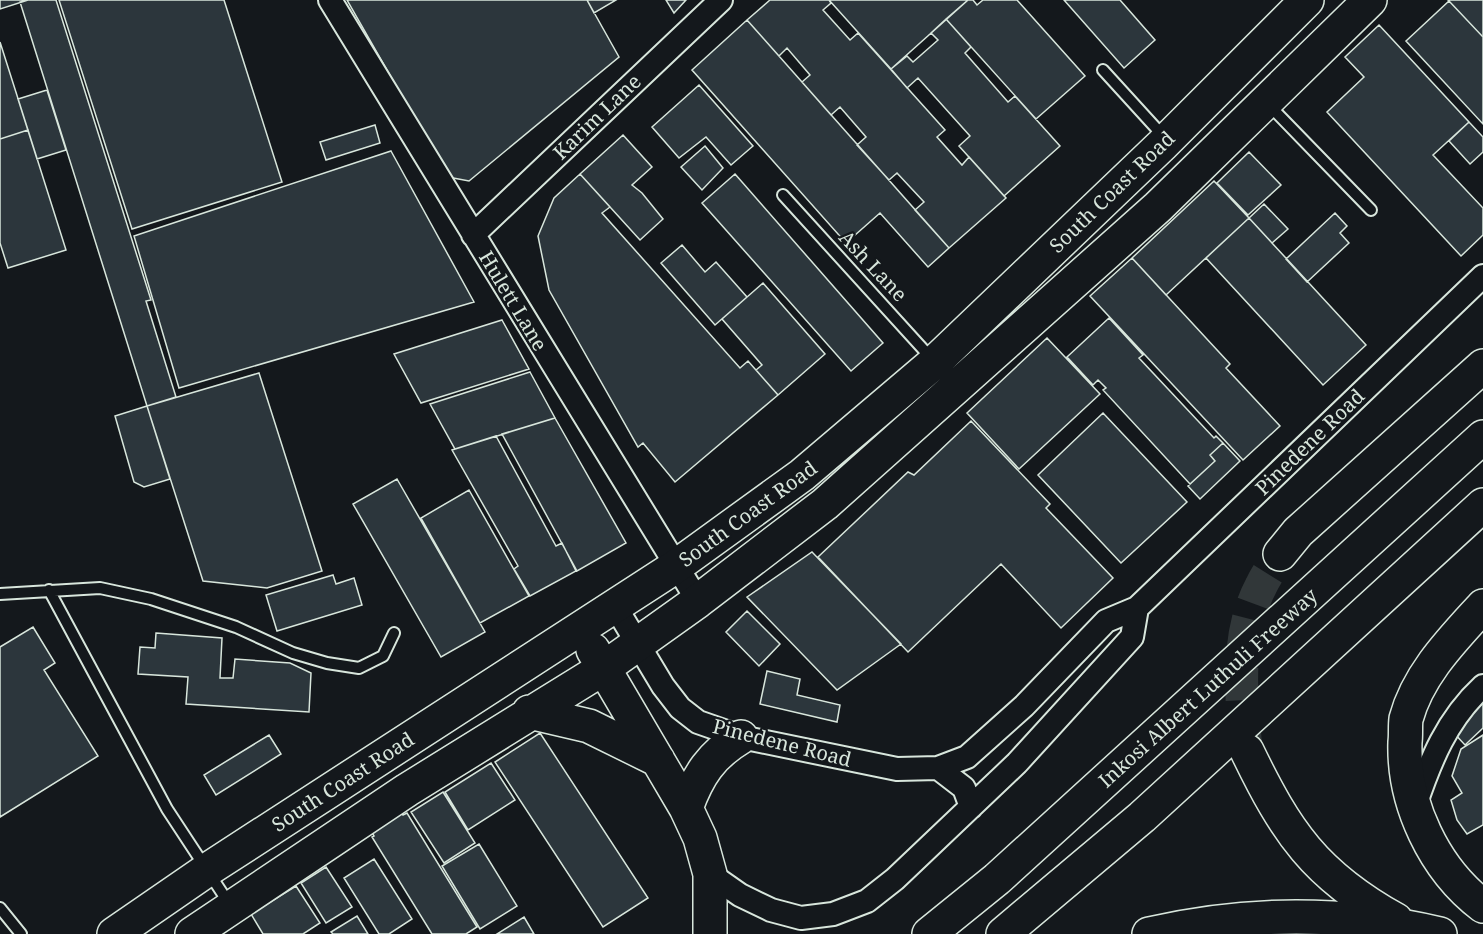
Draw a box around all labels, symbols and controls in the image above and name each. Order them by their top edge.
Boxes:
street label: Karim Lane [547,68,646,165]
street label: South Coast Road [1043,125,1180,259]
street label: Ash Lane [833,224,913,307]
street label: Hulett Lane [473,246,554,356]
street label: Pinedene Road [1249,383,1370,501]
street label: South Coast Road [673,454,822,573]
street label: Inkosi Albert Luthuli Freeway [1092,581,1324,793]
street label: Pinedene Road [710,712,854,773]
street label: South Coast Road [266,725,419,838]

